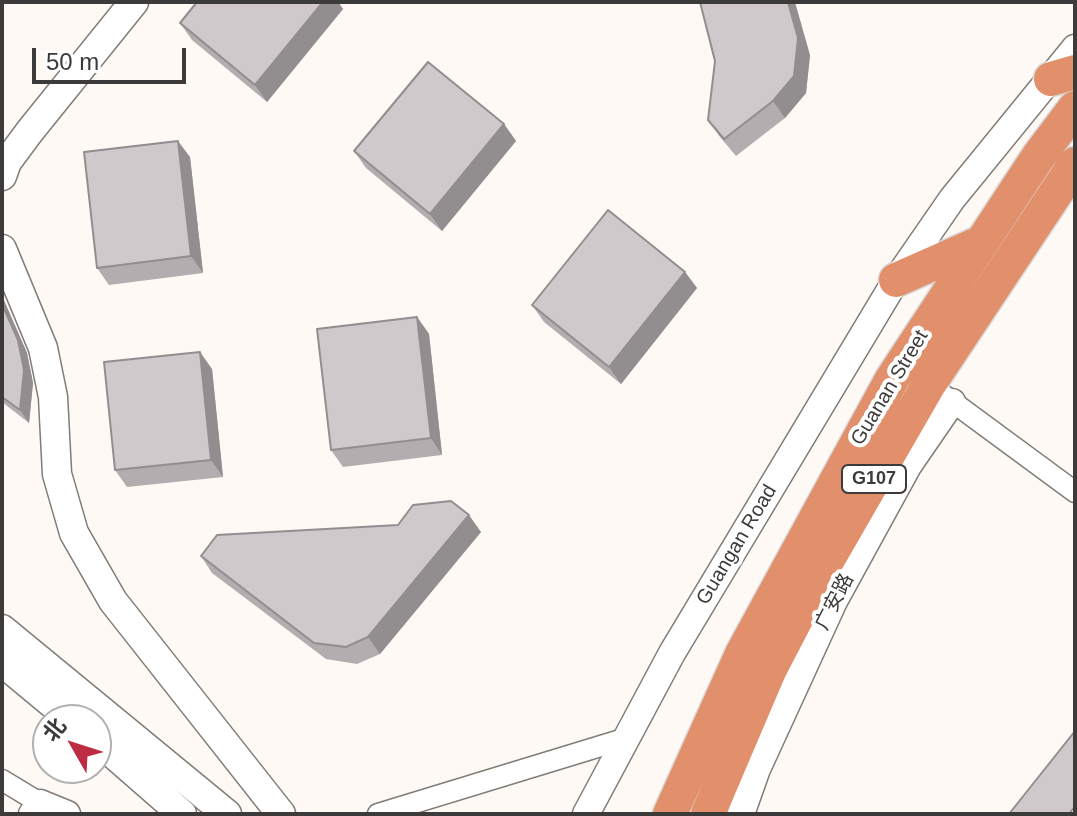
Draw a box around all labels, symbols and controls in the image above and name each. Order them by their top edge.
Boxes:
scale bar [36,32,190,82]
text: 50 m [46,48,99,75]
street label: Guanan Street [846,326,934,450]
road number: G107 [842,465,906,493]
street label: Guangan Road [692,481,782,609]
street label: 广安路 [811,570,859,634]
north arrow [32,704,112,784]
text: 北 [38,713,71,746]

